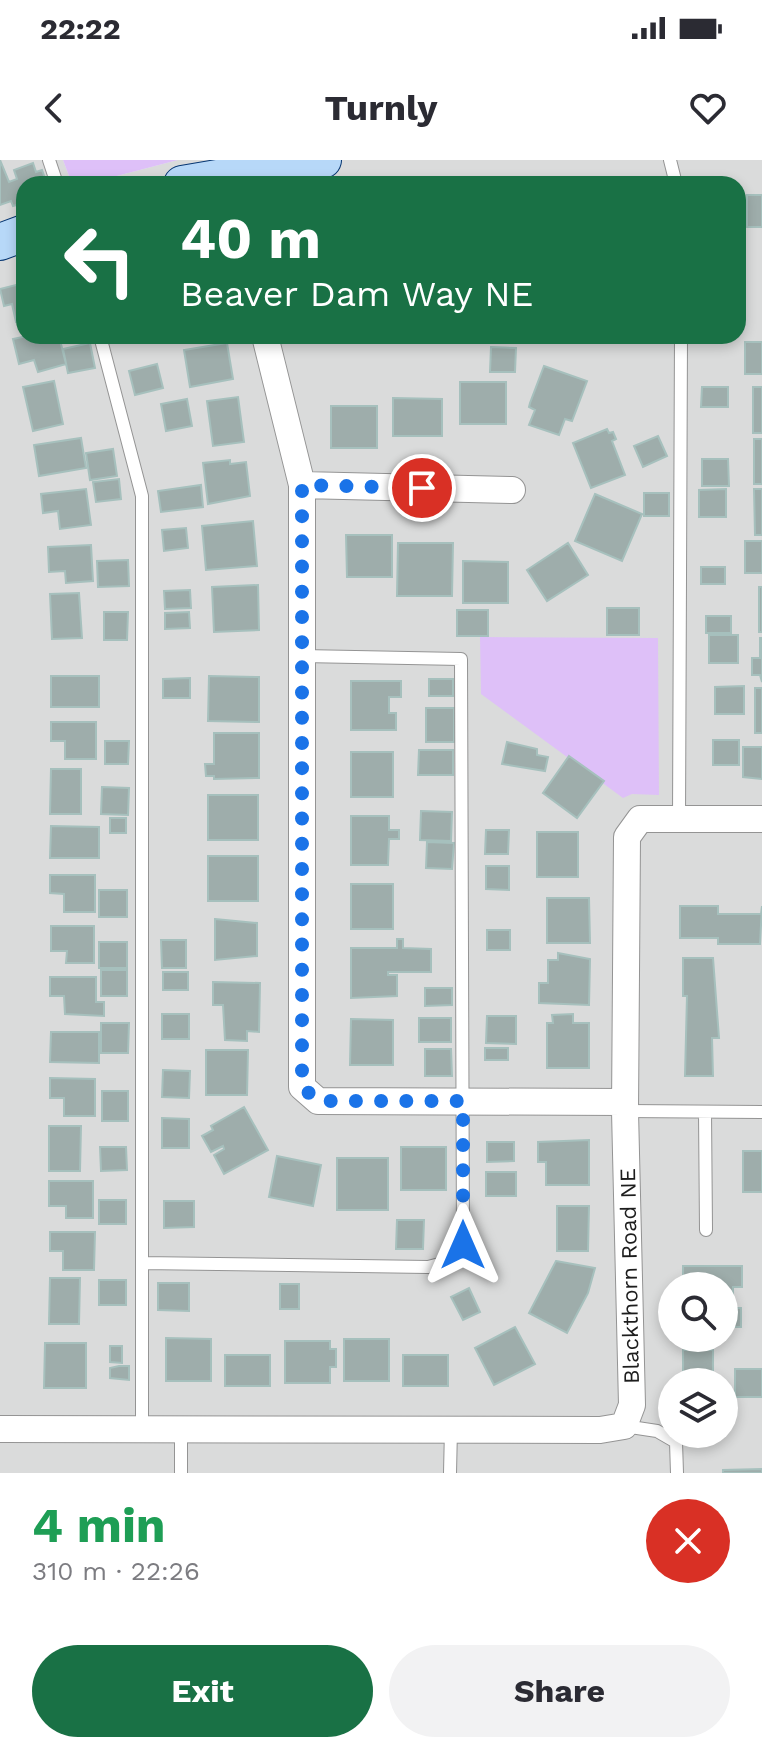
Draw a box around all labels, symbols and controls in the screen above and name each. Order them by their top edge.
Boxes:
text: 22:22 [40,11,121,46]
icon: back [32,86,76,130]
icon: heart [686,86,730,130]
text: Turnly [325,87,437,129]
text: 40 m [180,206,321,272]
icon: left [48,208,152,312]
text: Beaver Dam Way NE [180,273,534,315]
pin [388,454,456,522]
icon: arrive [400,466,444,510]
street label: Blackthorn Road NE [615,1168,644,1384]
position arrow [421,1203,505,1287]
map controls [658,1272,738,1448]
button: search [658,1272,738,1352]
button: layers [658,1368,738,1448]
text: 4 min [32,1497,166,1554]
button: close [646,1499,730,1583]
text: 310 m · 22:26 [32,1556,200,1586]
button: Exit [32,1645,373,1737]
button: Share [389,1645,730,1737]

